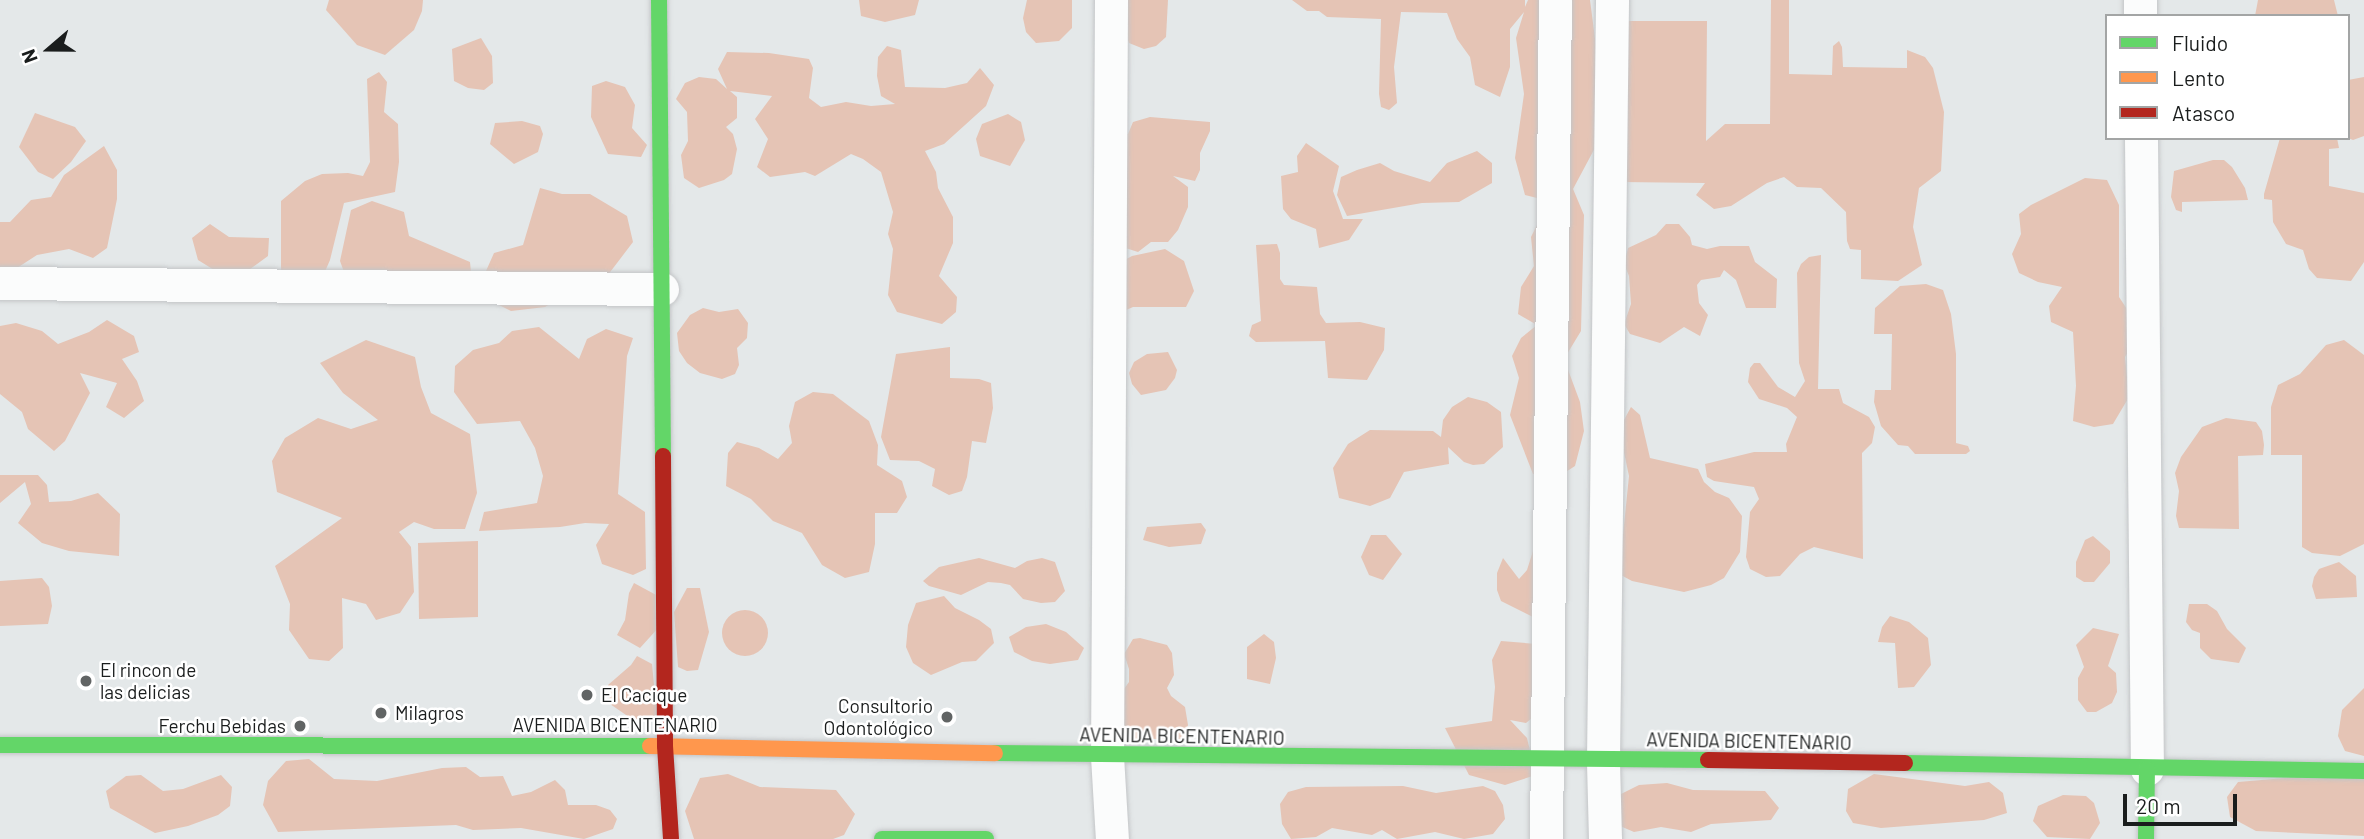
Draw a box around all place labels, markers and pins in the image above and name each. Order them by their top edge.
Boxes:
place label: El rincon de las delicias [100,659,196,703]
marker: El rincon de las delicias [78,673,94,689]
place label: El Cacique [601,684,687,706]
marker: El Cacique [579,687,595,703]
place label: Consultorio Odontológico [824,695,933,739]
place label: Milagros [395,702,464,724]
marker: Milagros [373,705,389,721]
marker: Consultorio Odontológico [939,709,955,725]
place label: Ferchu Bebidas [158,715,286,737]
marker: Ferchu Bebidas [292,718,308,734]

